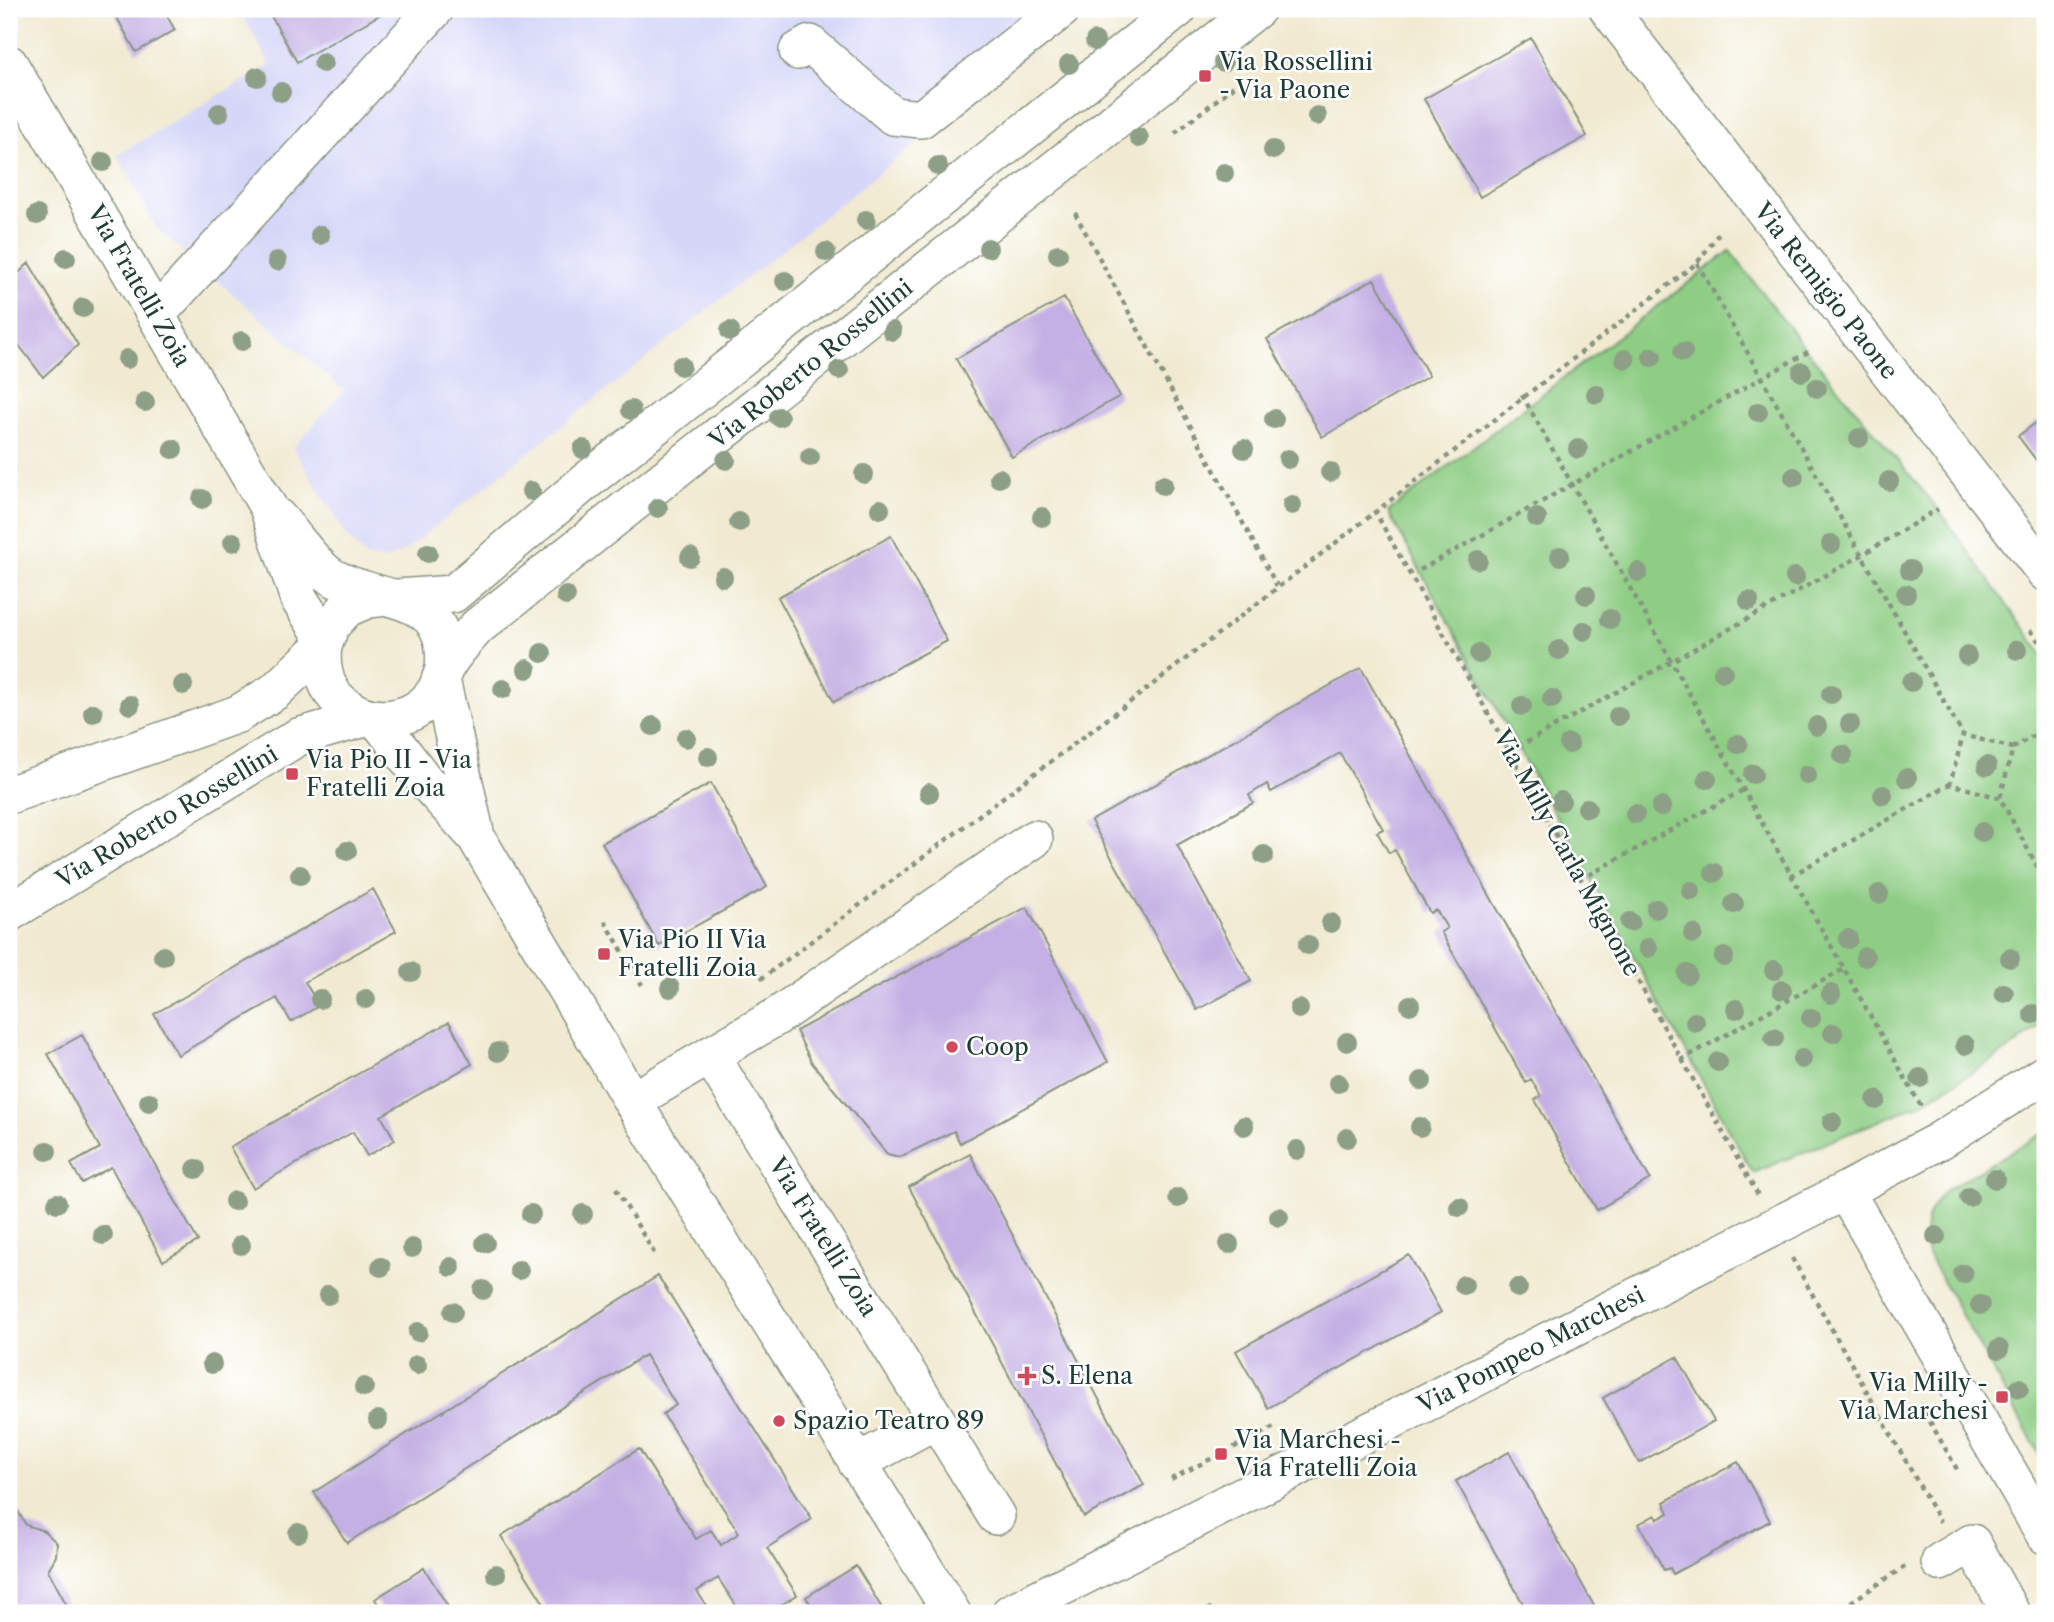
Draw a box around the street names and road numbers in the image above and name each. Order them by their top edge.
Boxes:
street label: Via Remigio Paone [1748,196,1904,385]
street label: Via Fratelli Zoia [81,199,198,372]
street label: Via Roberto Rossellini [702,273,918,455]
street label: Via Milly Carla Mignone [1487,723,1647,981]
street label: Via Roberto Rossellini [50,739,283,895]
street label: Via Fratelli Zoia [762,1151,884,1322]
street label: Via Pompeo Marchesi [1412,1280,1649,1420]

